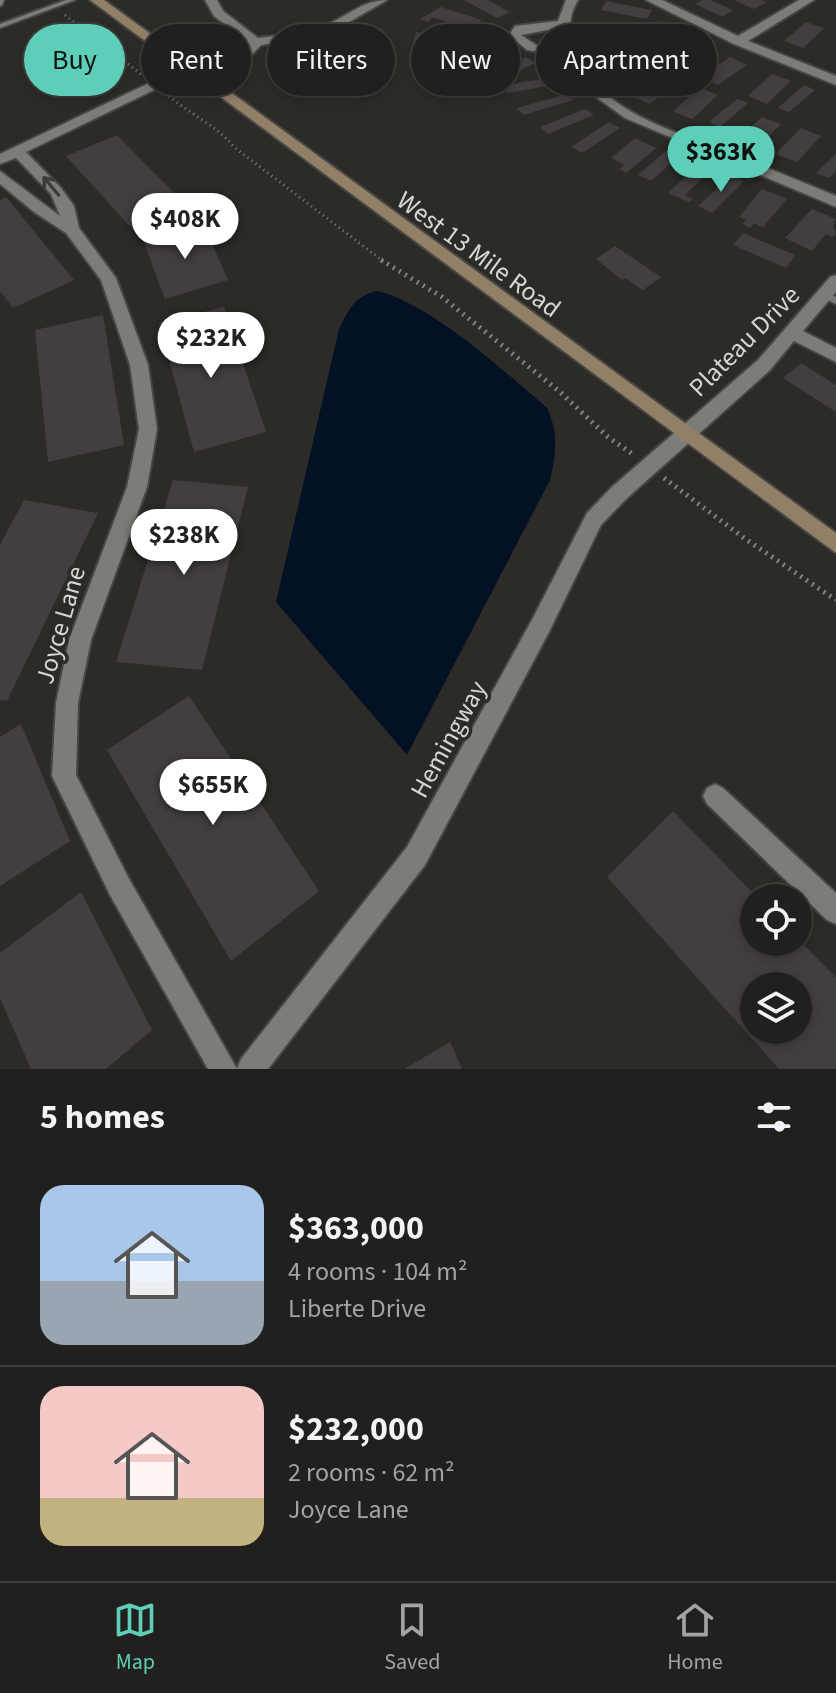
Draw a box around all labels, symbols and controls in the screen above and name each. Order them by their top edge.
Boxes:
chip: Buy [24,24,125,96]
chip: Rent [141,24,251,96]
chip: Filters [267,24,395,96]
chip: New [411,24,520,96]
chip: Apartment [536,24,717,96]
pin: $363K [665,126,777,194]
text: $363K [686,133,756,170]
one-way arrow [42,177,60,197]
street label: West 13 Mile Road [389,182,568,327]
pin: $408K [129,193,241,261]
text: $408K [150,200,220,237]
street label: Plateau Drive [680,277,808,405]
pin: $232K [155,312,267,380]
text: $232K [176,319,246,356]
pin: $238K [128,509,240,577]
text: $238K [149,516,219,553]
street label: Joyce Lane [26,562,95,688]
street label: Hemingway [401,674,496,805]
pin: $655K [157,759,269,827]
text: $655K [178,766,248,803]
map controls [740,884,812,1044]
button: locate [740,884,812,956]
button: layers [740,972,812,1044]
text: 5 homes [40,1093,165,1142]
icon: filters [752,1095,796,1139]
text: $363,000 [288,1204,424,1253]
icon: home [104,1217,200,1313]
text: 4 rooms · 104 m² [288,1253,467,1290]
text: Liberte Drive [288,1290,426,1327]
text: $232,000 [288,1405,424,1454]
icon: home [104,1418,200,1514]
text: 2 rooms · 62 m² [288,1454,455,1491]
text: Joyce Lane [288,1491,409,1528]
tab: Map [113,1598,157,1678]
tab: Saved [384,1598,440,1678]
tab: Home [667,1598,723,1678]

